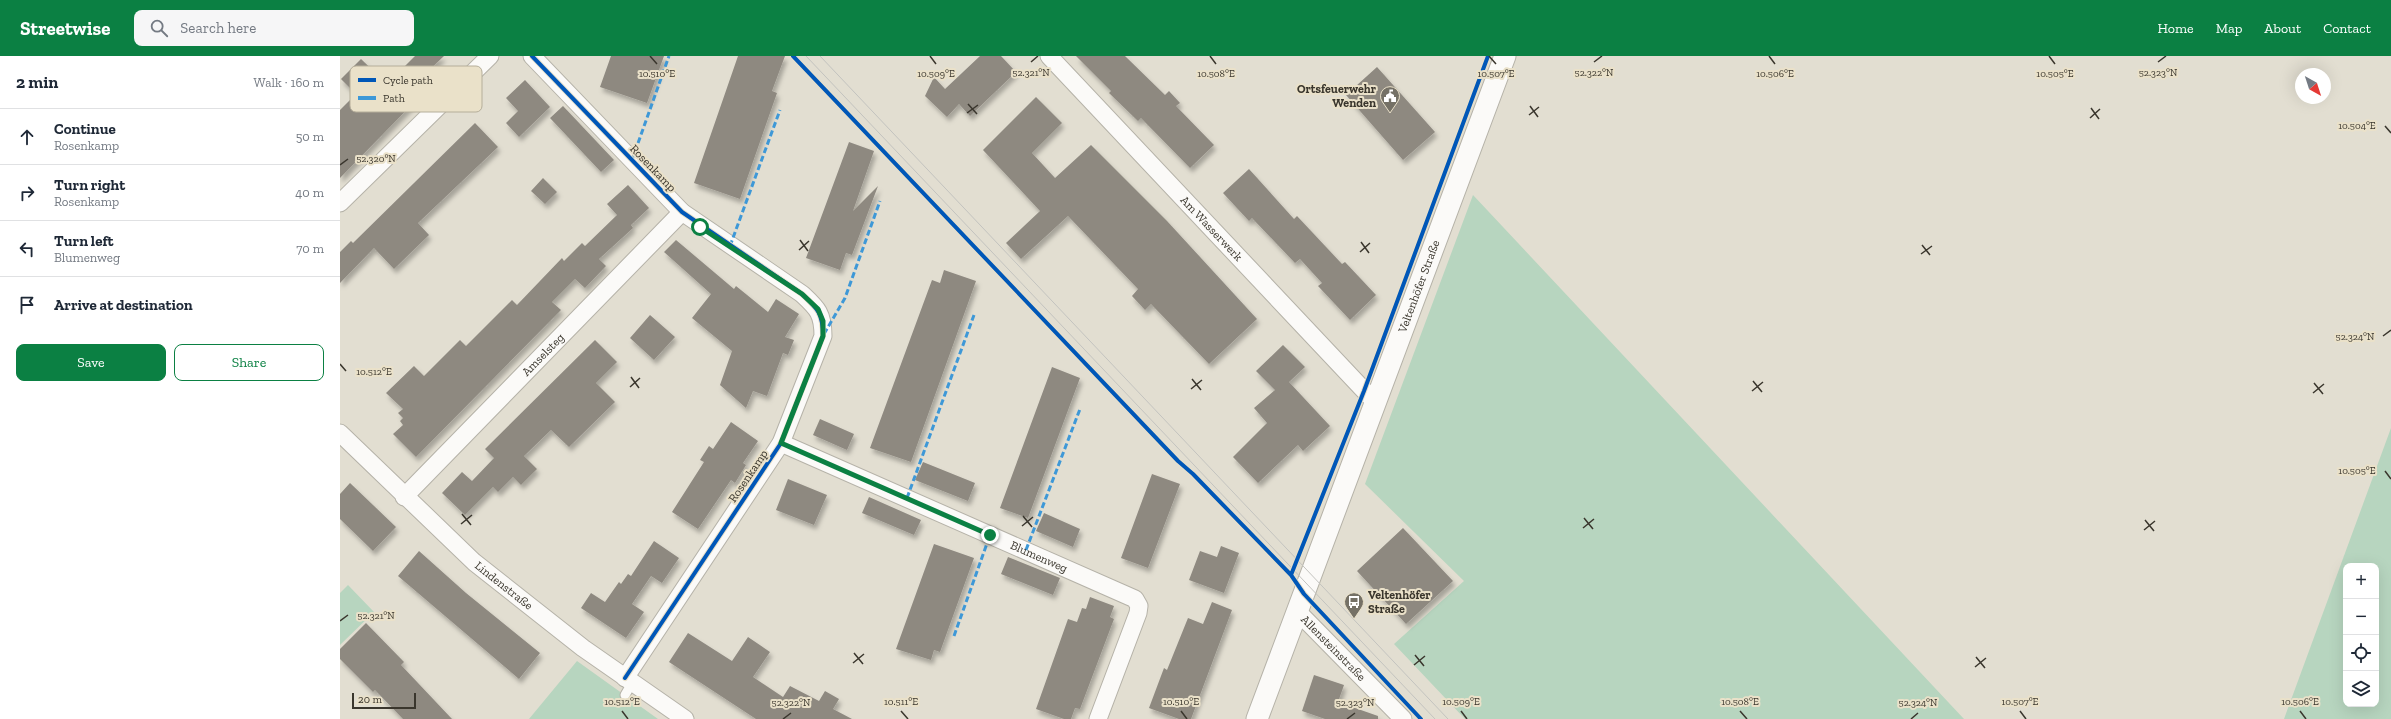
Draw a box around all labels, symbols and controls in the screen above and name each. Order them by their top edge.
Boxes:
search box [134,10,414,46]
text: Streetwise [20,17,110,40]
icon: search [148,17,170,39]
text: Search here [180,19,256,37]
text: Home [2158,20,2194,37]
text: Map [2216,20,2242,37]
text: About [2264,20,2301,37]
text: Contact [2323,20,2371,37]
legend [350,66,482,112]
text: 52.321°N [1012,67,1050,79]
text: 52.322°N [1575,67,1614,79]
text: 52.323°N [2139,67,2178,79]
text: 10.510°E [639,68,675,80]
text: 10.509°E [917,68,955,80]
text: 10.508°E [1197,68,1235,80]
text: 10.507°E [1477,68,1515,80]
text: 10.506°E [1756,68,1794,80]
text: 10.505°E [2036,68,2074,80]
north arrow [2295,68,2331,104]
text: 2 min [16,72,58,92]
text: Cycle path [383,74,434,87]
text: Walk · 160 m [254,75,324,90]
place label: Ortsfeuerwehr Wenden [1297,82,1377,110]
public building icon: Ortsfeuerwehr Wenden [1379,85,1401,113]
text: Path [383,92,406,105]
text: Continue [54,120,116,138]
text: 10.504°E [2338,120,2376,132]
icon: ahead [16,126,38,148]
text: 50 m [296,129,324,144]
text: Rosenkamp [54,138,119,153]
street label: Rosenkamp [627,141,679,195]
text: 52.320°N [356,153,396,165]
text: Turn right [54,176,125,194]
icon: right [16,182,38,204]
text: 40 m [295,185,324,200]
street label: Am Wasserwerk [1178,193,1246,264]
text: Rosenkamp [54,194,119,209]
route start [691,218,709,236]
text: Turn left [54,232,114,250]
icon: left [16,238,38,260]
street label: Veltenhöfer Straße [1395,238,1443,335]
text: 70 m [296,241,324,256]
text: Blumenweg [54,250,120,265]
icon: arrive [16,294,38,316]
text: Arrive at destination [54,296,193,314]
street label: Amselsteg [519,330,567,379]
text: 52.324°N [2336,331,2375,343]
button: Save [16,344,166,381]
button: Share [174,344,324,381]
text: 10.512°E [356,366,392,378]
street label: Rosenkamp [725,447,771,505]
text: 10.505°E [2338,465,2376,477]
route end [981,526,999,544]
street label: Blumenweg [1008,538,1070,576]
street label: Lindenstraße [472,558,536,613]
map controls [2343,563,2379,707]
button: + [2343,563,2379,599]
place label: Veltenhöfer Straße [1368,588,1431,616]
bus stop icon: Veltenhöfer Straße [1343,591,1365,619]
button: − [2343,599,2379,635]
text: 52.321°N [357,610,395,622]
street label: Allensteinstraße [1298,612,1369,684]
button: locate [2343,635,2379,671]
button: layers [2343,671,2379,707]
scale bar [352,691,416,710]
text: 20 m [358,693,382,706]
text: 10.512°E [604,696,640,708]
text: 10.511°E [884,696,918,708]
text: 10.510°E [1163,696,1199,708]
text: 10.509°E [1442,696,1480,708]
text: 10.508°E [1721,696,1759,708]
text: 10.507°E [2001,696,2039,708]
text: 10.506°E [2281,696,2319,708]
text: 52.322°N [772,697,811,709]
text: 52.323°N [1336,697,1375,709]
text: 52.324°N [1899,697,1938,709]

